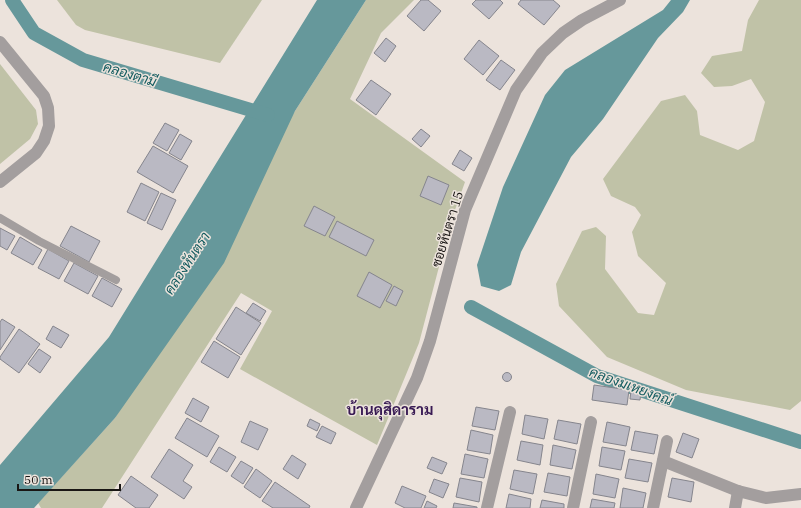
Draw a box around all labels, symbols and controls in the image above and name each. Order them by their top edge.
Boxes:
water label: คลองตามี [101,57,160,91]
street label: ซอยหันตรา 15 [428,189,467,269]
water label: คลองหันตรา [160,228,214,298]
water label: คลองมเหยงคณ์ [587,363,677,410]
district label: บ้านดุสิดาราม [347,400,433,421]
scale bar [18,466,120,492]
text: 50 m [24,472,53,487]

